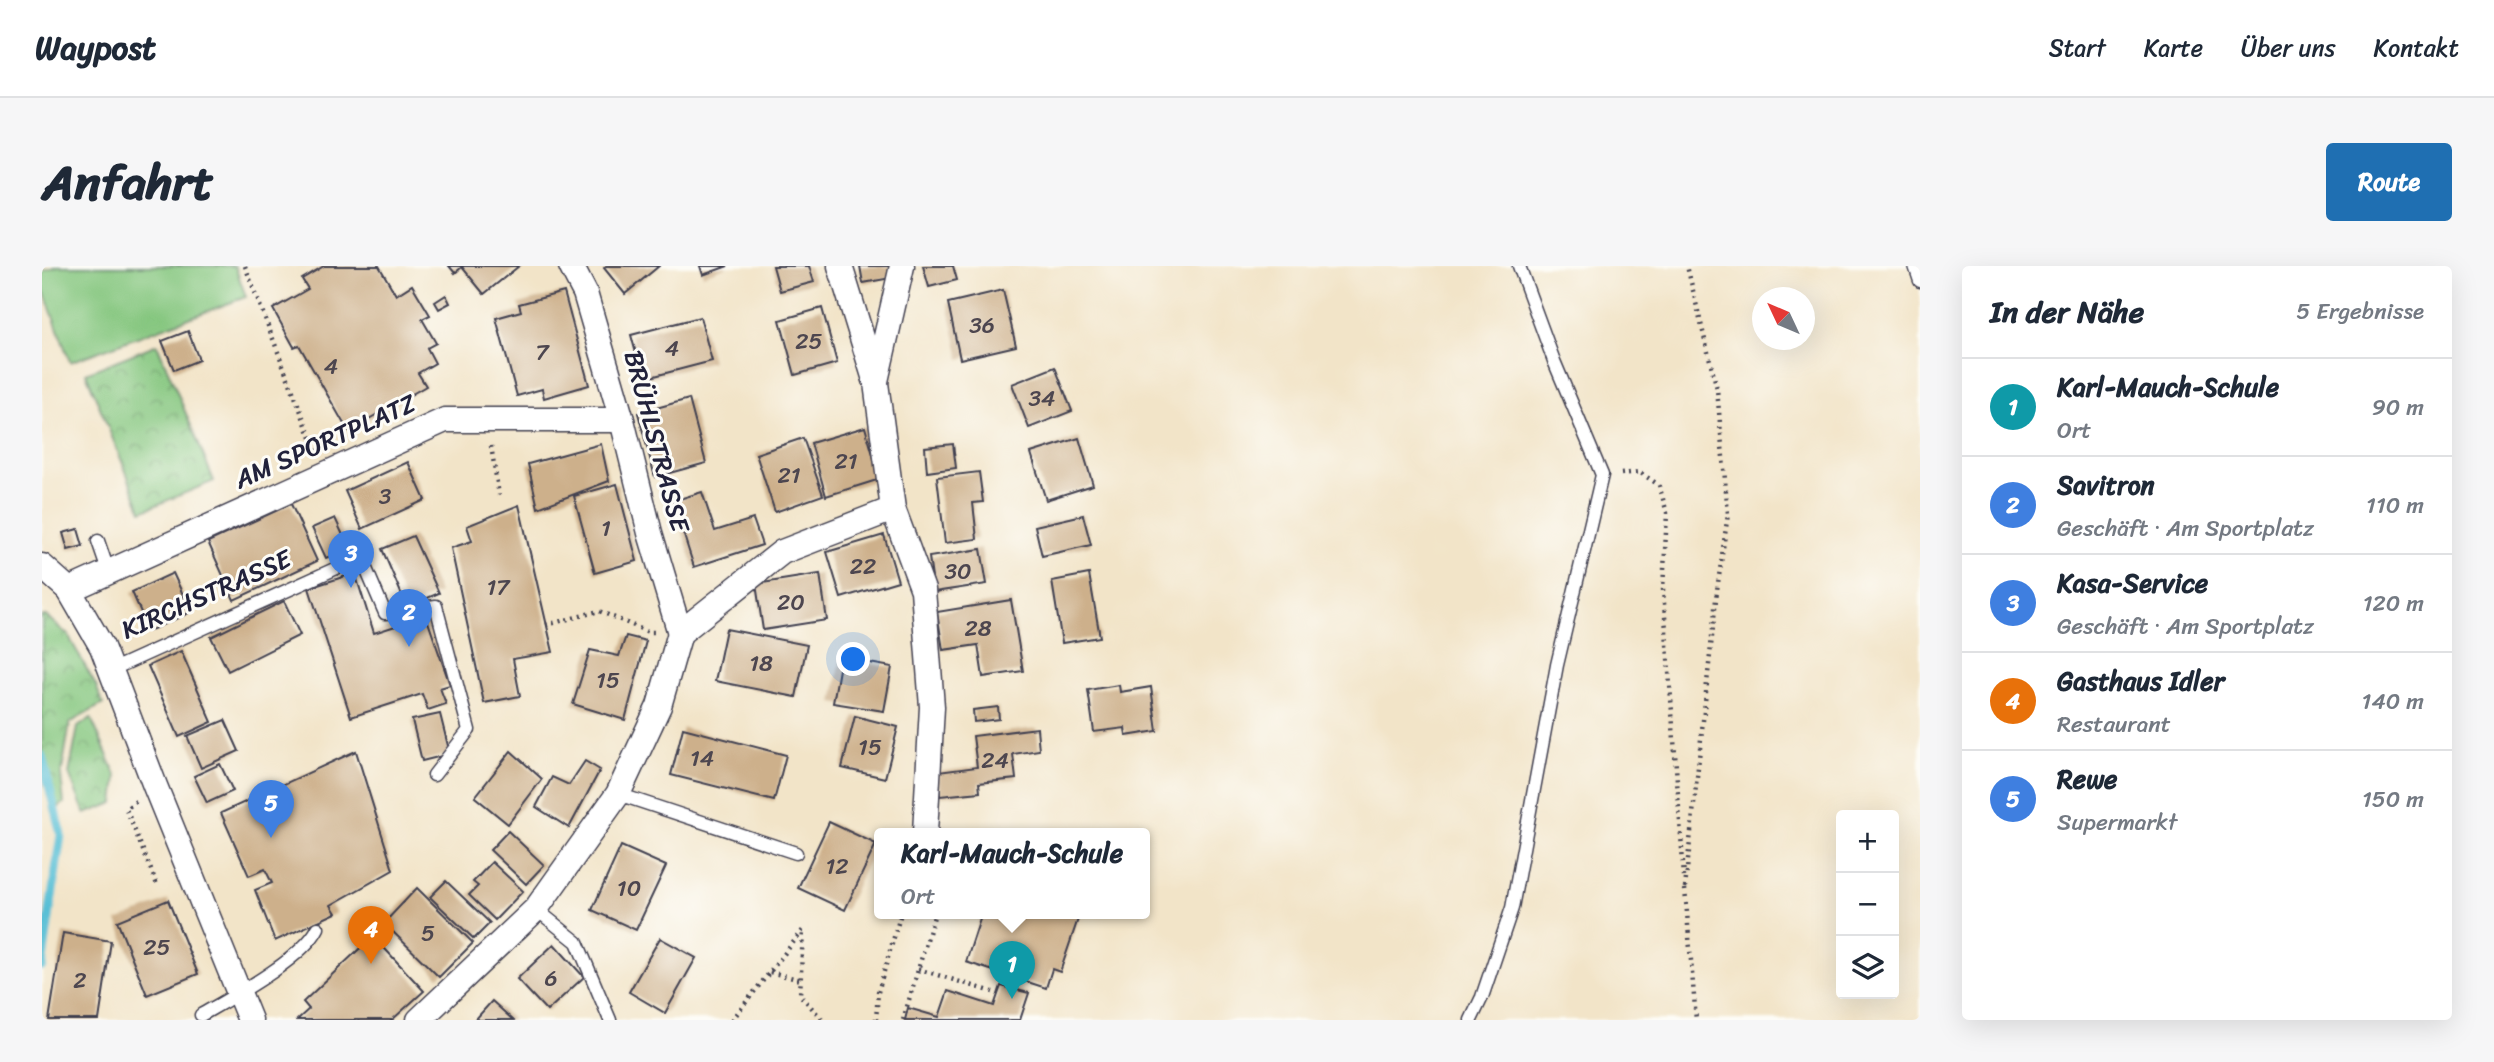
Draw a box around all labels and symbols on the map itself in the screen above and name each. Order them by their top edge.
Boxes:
north arrow [1752,287,1815,350]
house number: 36 [969,305,995,346]
house number: 25 [795,321,823,362]
house number: 4 [665,328,679,369]
house number: 7 [535,332,550,373]
street label: BRÜHLSTRASSE [611,345,704,539]
house number: 4 [324,346,338,387]
house number: 34 [1028,378,1056,419]
street label: AM SPORTPLATZ [226,380,424,502]
house number: 21 [834,441,858,482]
house number: 21 [777,455,801,496]
house number: 3 [379,476,392,517]
house number: 1 [601,508,611,549]
pin: 3 [328,530,374,588]
street label: KIRCHSTRASSE [113,535,300,652]
house number: 22 [850,546,876,587]
house number: 30 [944,551,972,592]
house number: 17 [487,567,511,608]
house number: 20 [777,582,805,623]
pin: 2 [386,589,432,647]
house number: 28 [964,608,992,649]
your location [836,642,870,676]
house number: 18 [749,643,773,684]
house number: 15 [596,660,620,701]
house number: 15 [858,727,882,768]
house number: 14 [690,738,714,779]
house number: 24 [981,740,1009,781]
pin: 5 [248,780,294,838]
house number: 12 [825,846,849,887]
house number: 10 [617,868,641,909]
pin: 4 [348,906,394,964]
house number: 5 [421,913,435,954]
house number: 25 [143,927,171,968]
pin: 1 [989,941,1035,999]
house number: 6 [544,958,558,999]
house number: 2 [73,960,87,1001]

